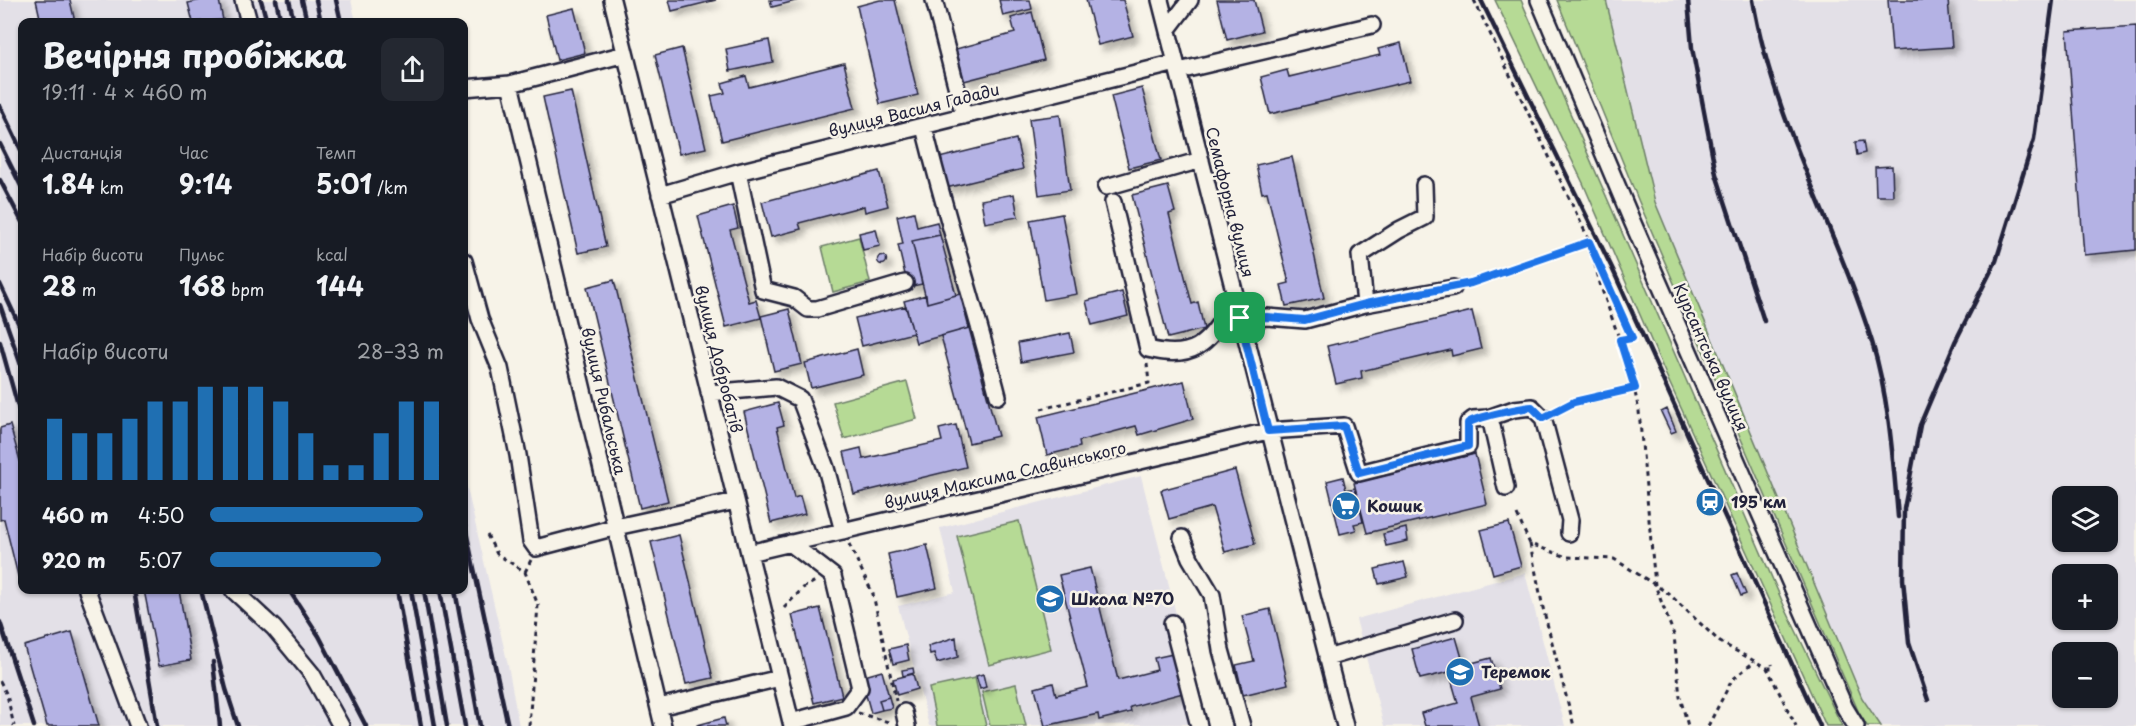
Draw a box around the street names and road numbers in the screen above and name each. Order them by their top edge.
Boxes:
street label: вулиця Василя Гадади [826,76,1002,142]
street label: Семафорна вулиця [1201,124,1261,280]
street label: Курсантська вулиця [1668,279,1755,434]
street label: вулиця Добробатів [690,282,750,435]
street label: вулиця Рибальська [576,325,634,477]
street label: вулиця Максима Славинського [881,434,1128,514]

